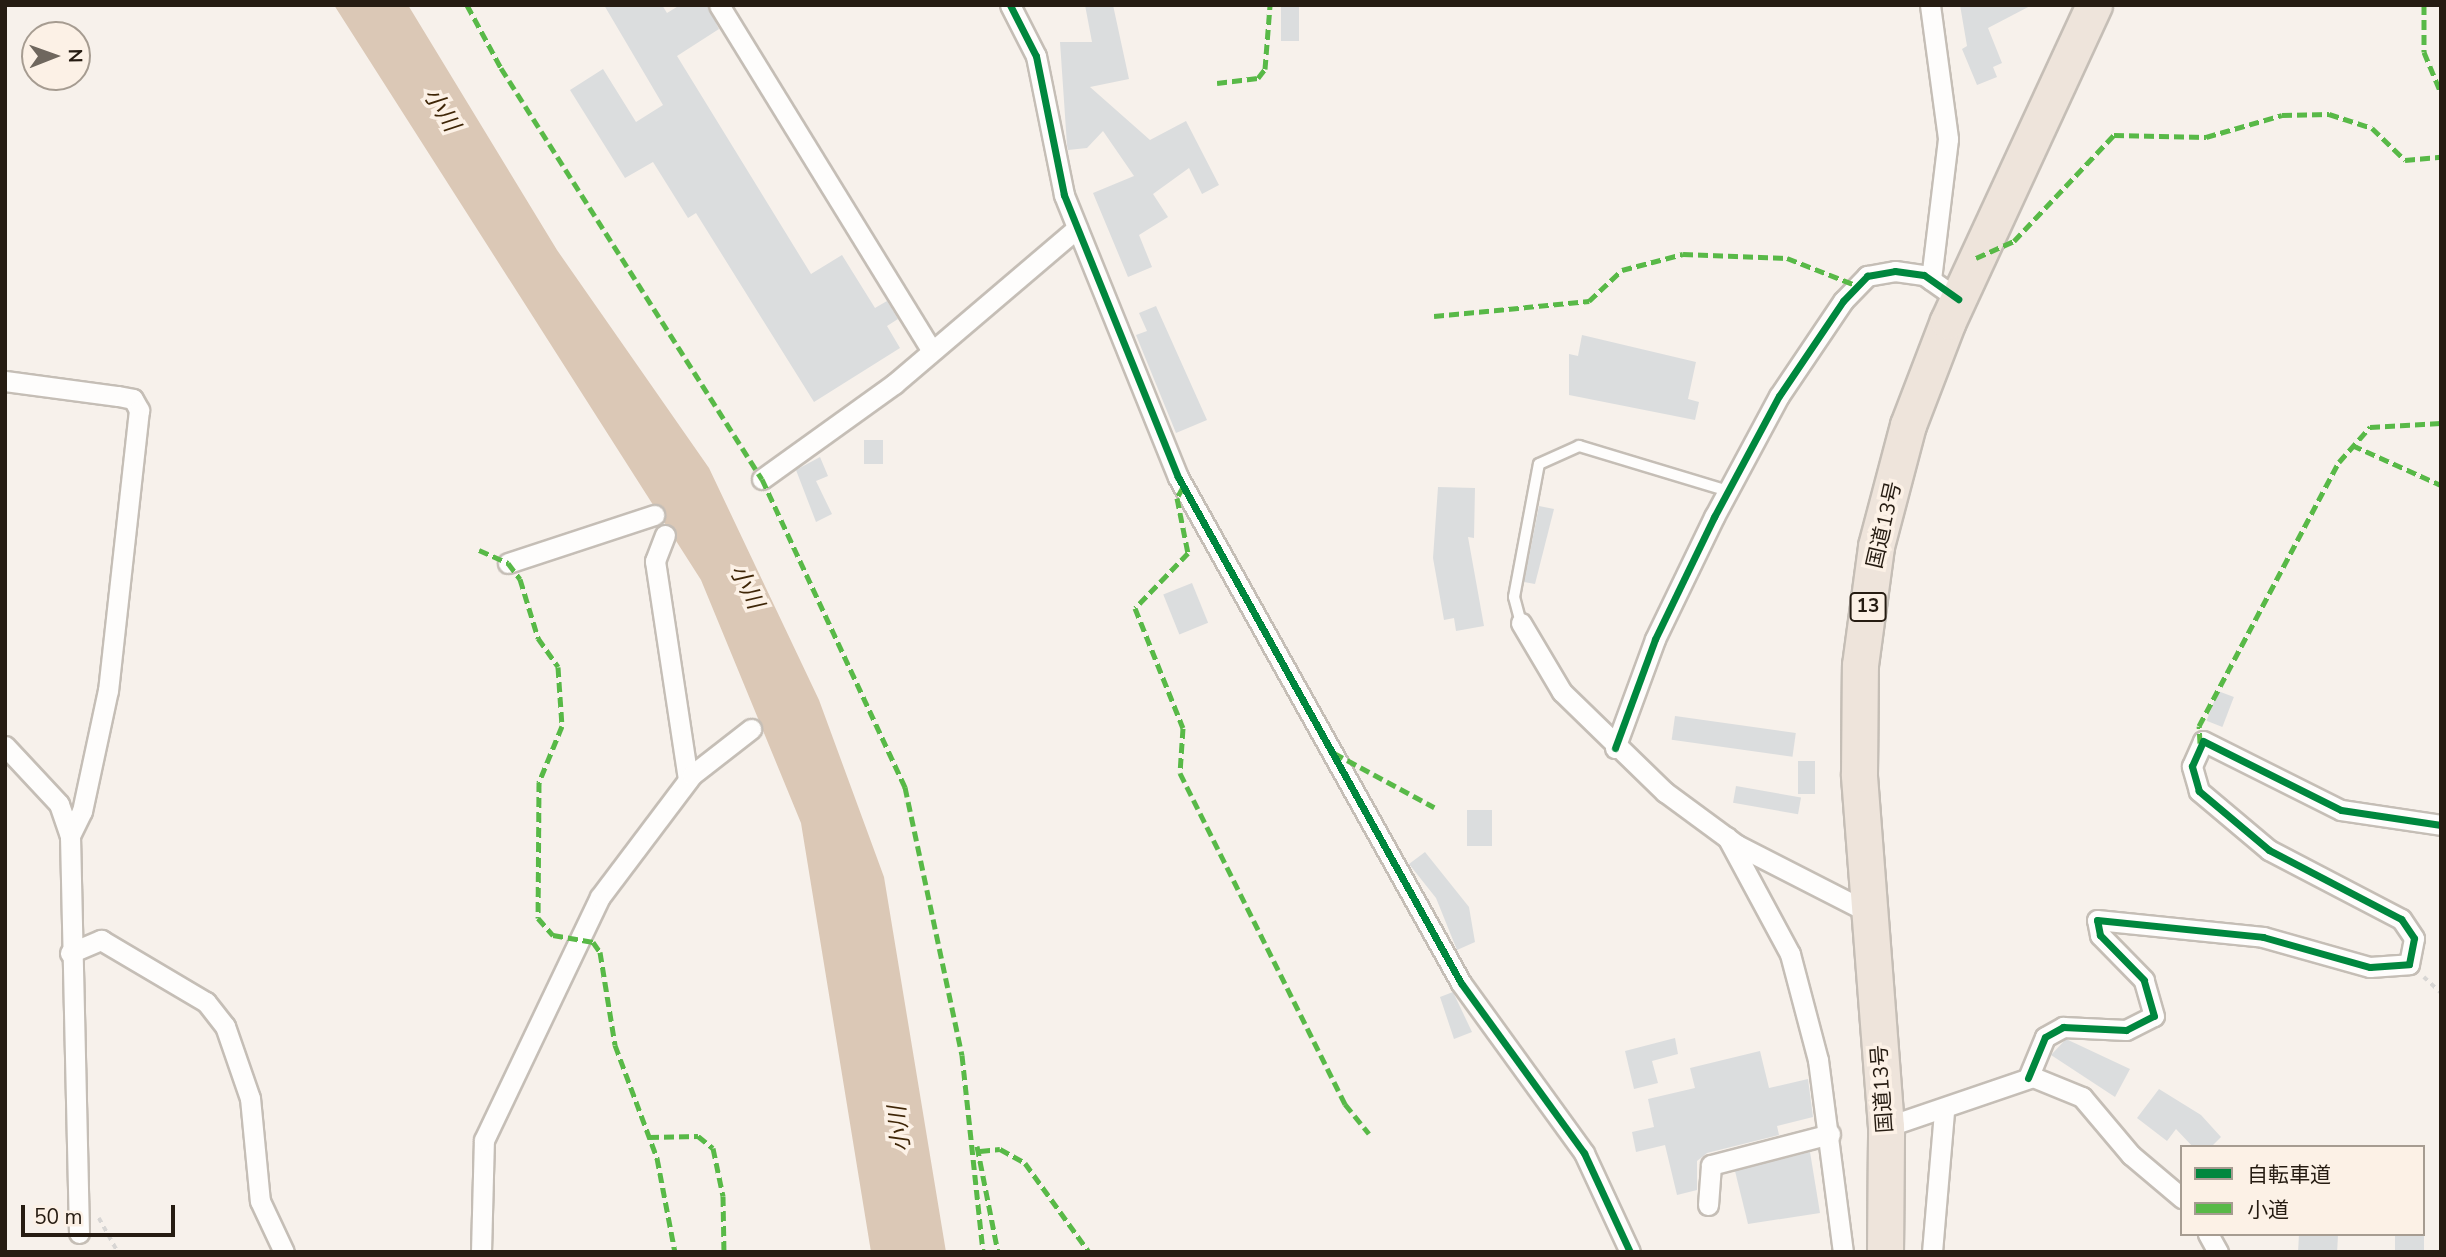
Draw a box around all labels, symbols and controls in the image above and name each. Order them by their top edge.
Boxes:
north arrow [21,21,91,91]
text: N [62,48,88,63]
water label: 小川 [417,83,465,137]
street label: 国道13号 [1862,479,1906,571]
water label: 小川 [723,560,769,614]
road number: 13 [1849,592,1887,622]
street label: 国道13号 [1866,1044,1898,1134]
water label: 小川 [884,1105,916,1153]
legend [2180,1145,2425,1236]
text: 自転車道 [2247,1161,2331,1189]
scale bar [24,1190,178,1234]
text: 小道 [2247,1196,2289,1224]
text: 50 m [34,1203,83,1231]

